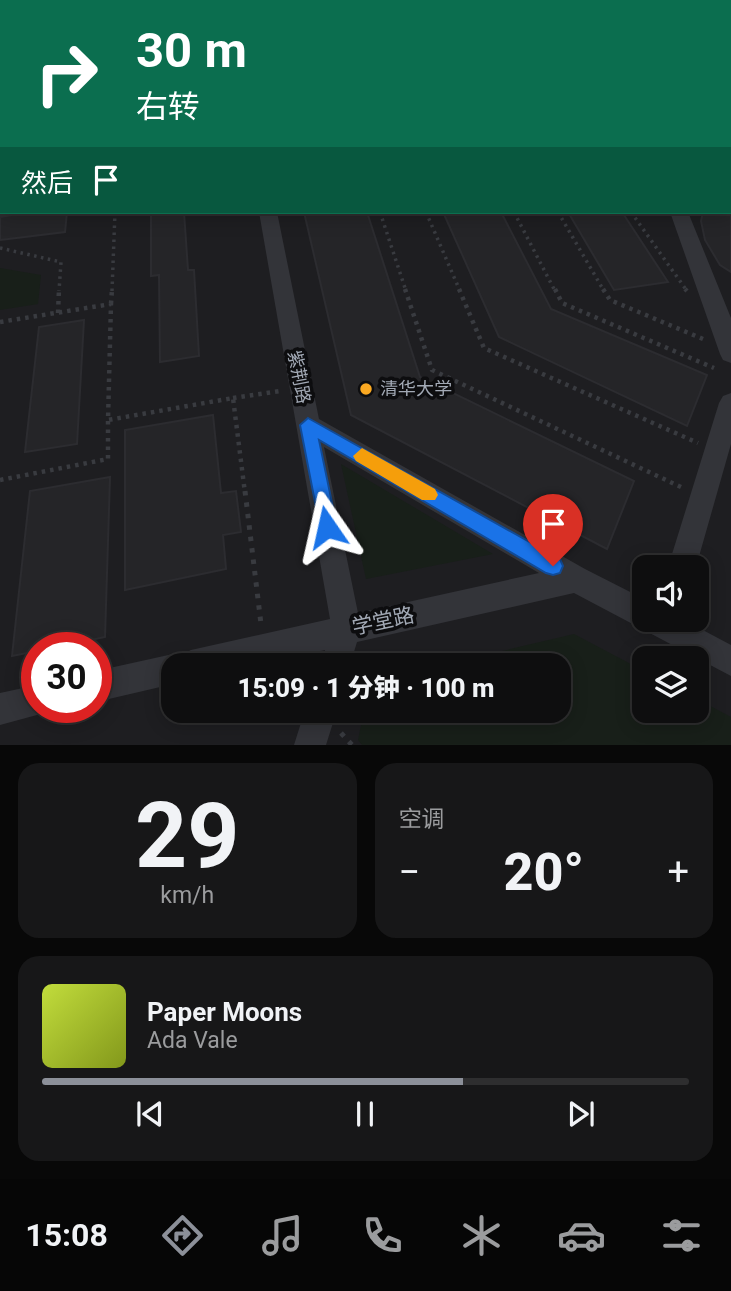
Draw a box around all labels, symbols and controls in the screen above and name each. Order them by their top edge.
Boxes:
text: 30 m [136,22,247,79]
icon: right [21,28,112,119]
text: 右转 [136,88,200,126]
icon: arrive [87,161,125,199]
text: 然后 [21,168,73,198]
street label: 紫荆路 [284,348,315,405]
place label: 清华大学 [380,378,452,399]
marker: 清华大学 [358,381,374,397]
position arrow [290,490,364,564]
pin [523,494,583,566]
icon: arrive [534,505,572,543]
map controls [632,555,709,723]
button: sound [632,555,709,632]
street label: 学堂路 [350,603,416,639]
speed limit sign: 30 [21,632,112,723]
button: layers [632,646,709,723]
text: 15:09 · 1 分钟 · 100 m [237,673,495,703]
text: 29 [135,783,239,889]
text: 空调 [399,806,445,833]
text: 20° [504,842,584,903]
text: − [399,850,420,894]
text: + [667,850,689,894]
text: km/h [160,882,214,909]
text: Paper Moons [147,997,302,1027]
text: Ada Vale [147,1027,238,1054]
icon: previous [131,1095,169,1133]
icon: pause [346,1095,384,1133]
icon: next [562,1095,600,1133]
icon: directions [158,1211,207,1260]
icon: music [258,1211,307,1260]
icon: phone [358,1211,407,1260]
icon: climate [457,1211,506,1260]
icon: car [557,1211,606,1260]
icon: filters [657,1211,706,1260]
text: 15:08 [25,1216,108,1254]

